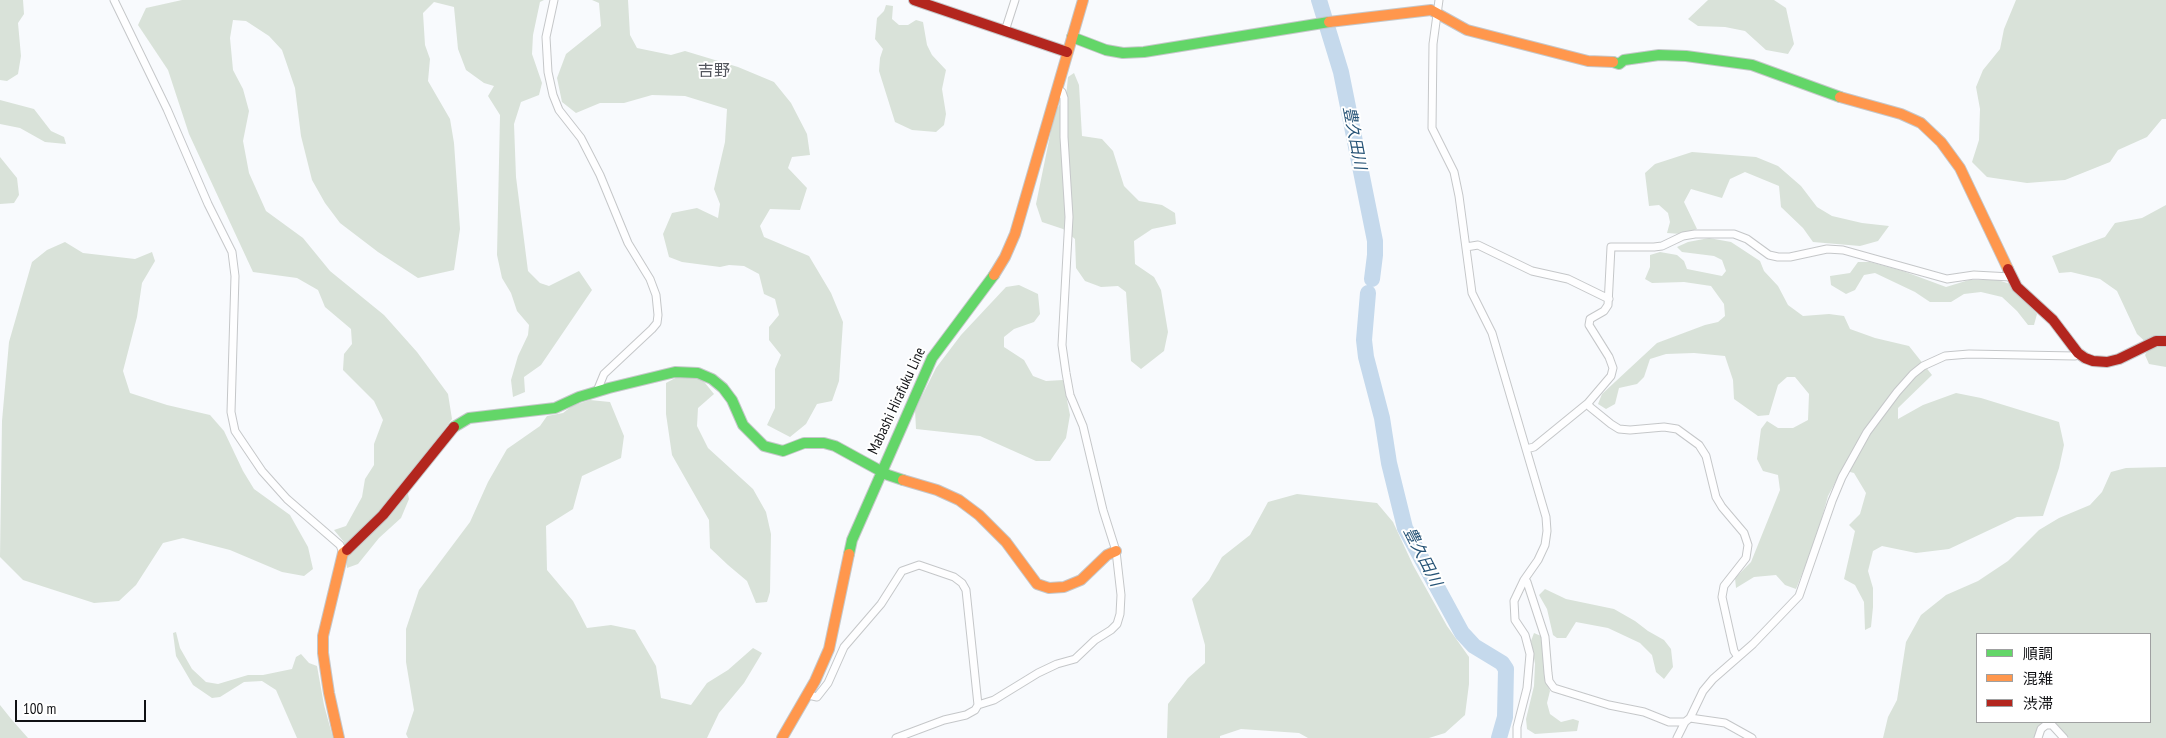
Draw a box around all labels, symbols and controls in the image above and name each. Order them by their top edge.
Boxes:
district label: 吉野 [698,61,730,81]
water label: 豊久田川 [1338,105,1370,171]
street label: Mabashi Hirafuku Line [864,345,930,457]
water label: 豊久田川 [1399,524,1445,590]
legend [1976,633,2151,723]
text: 順調 [2023,644,2053,663]
text: 混雑 [2023,669,2053,688]
scale bar [18,690,149,722]
text: 渋滞 [2023,694,2053,713]
text: 100 m [23,699,56,718]

